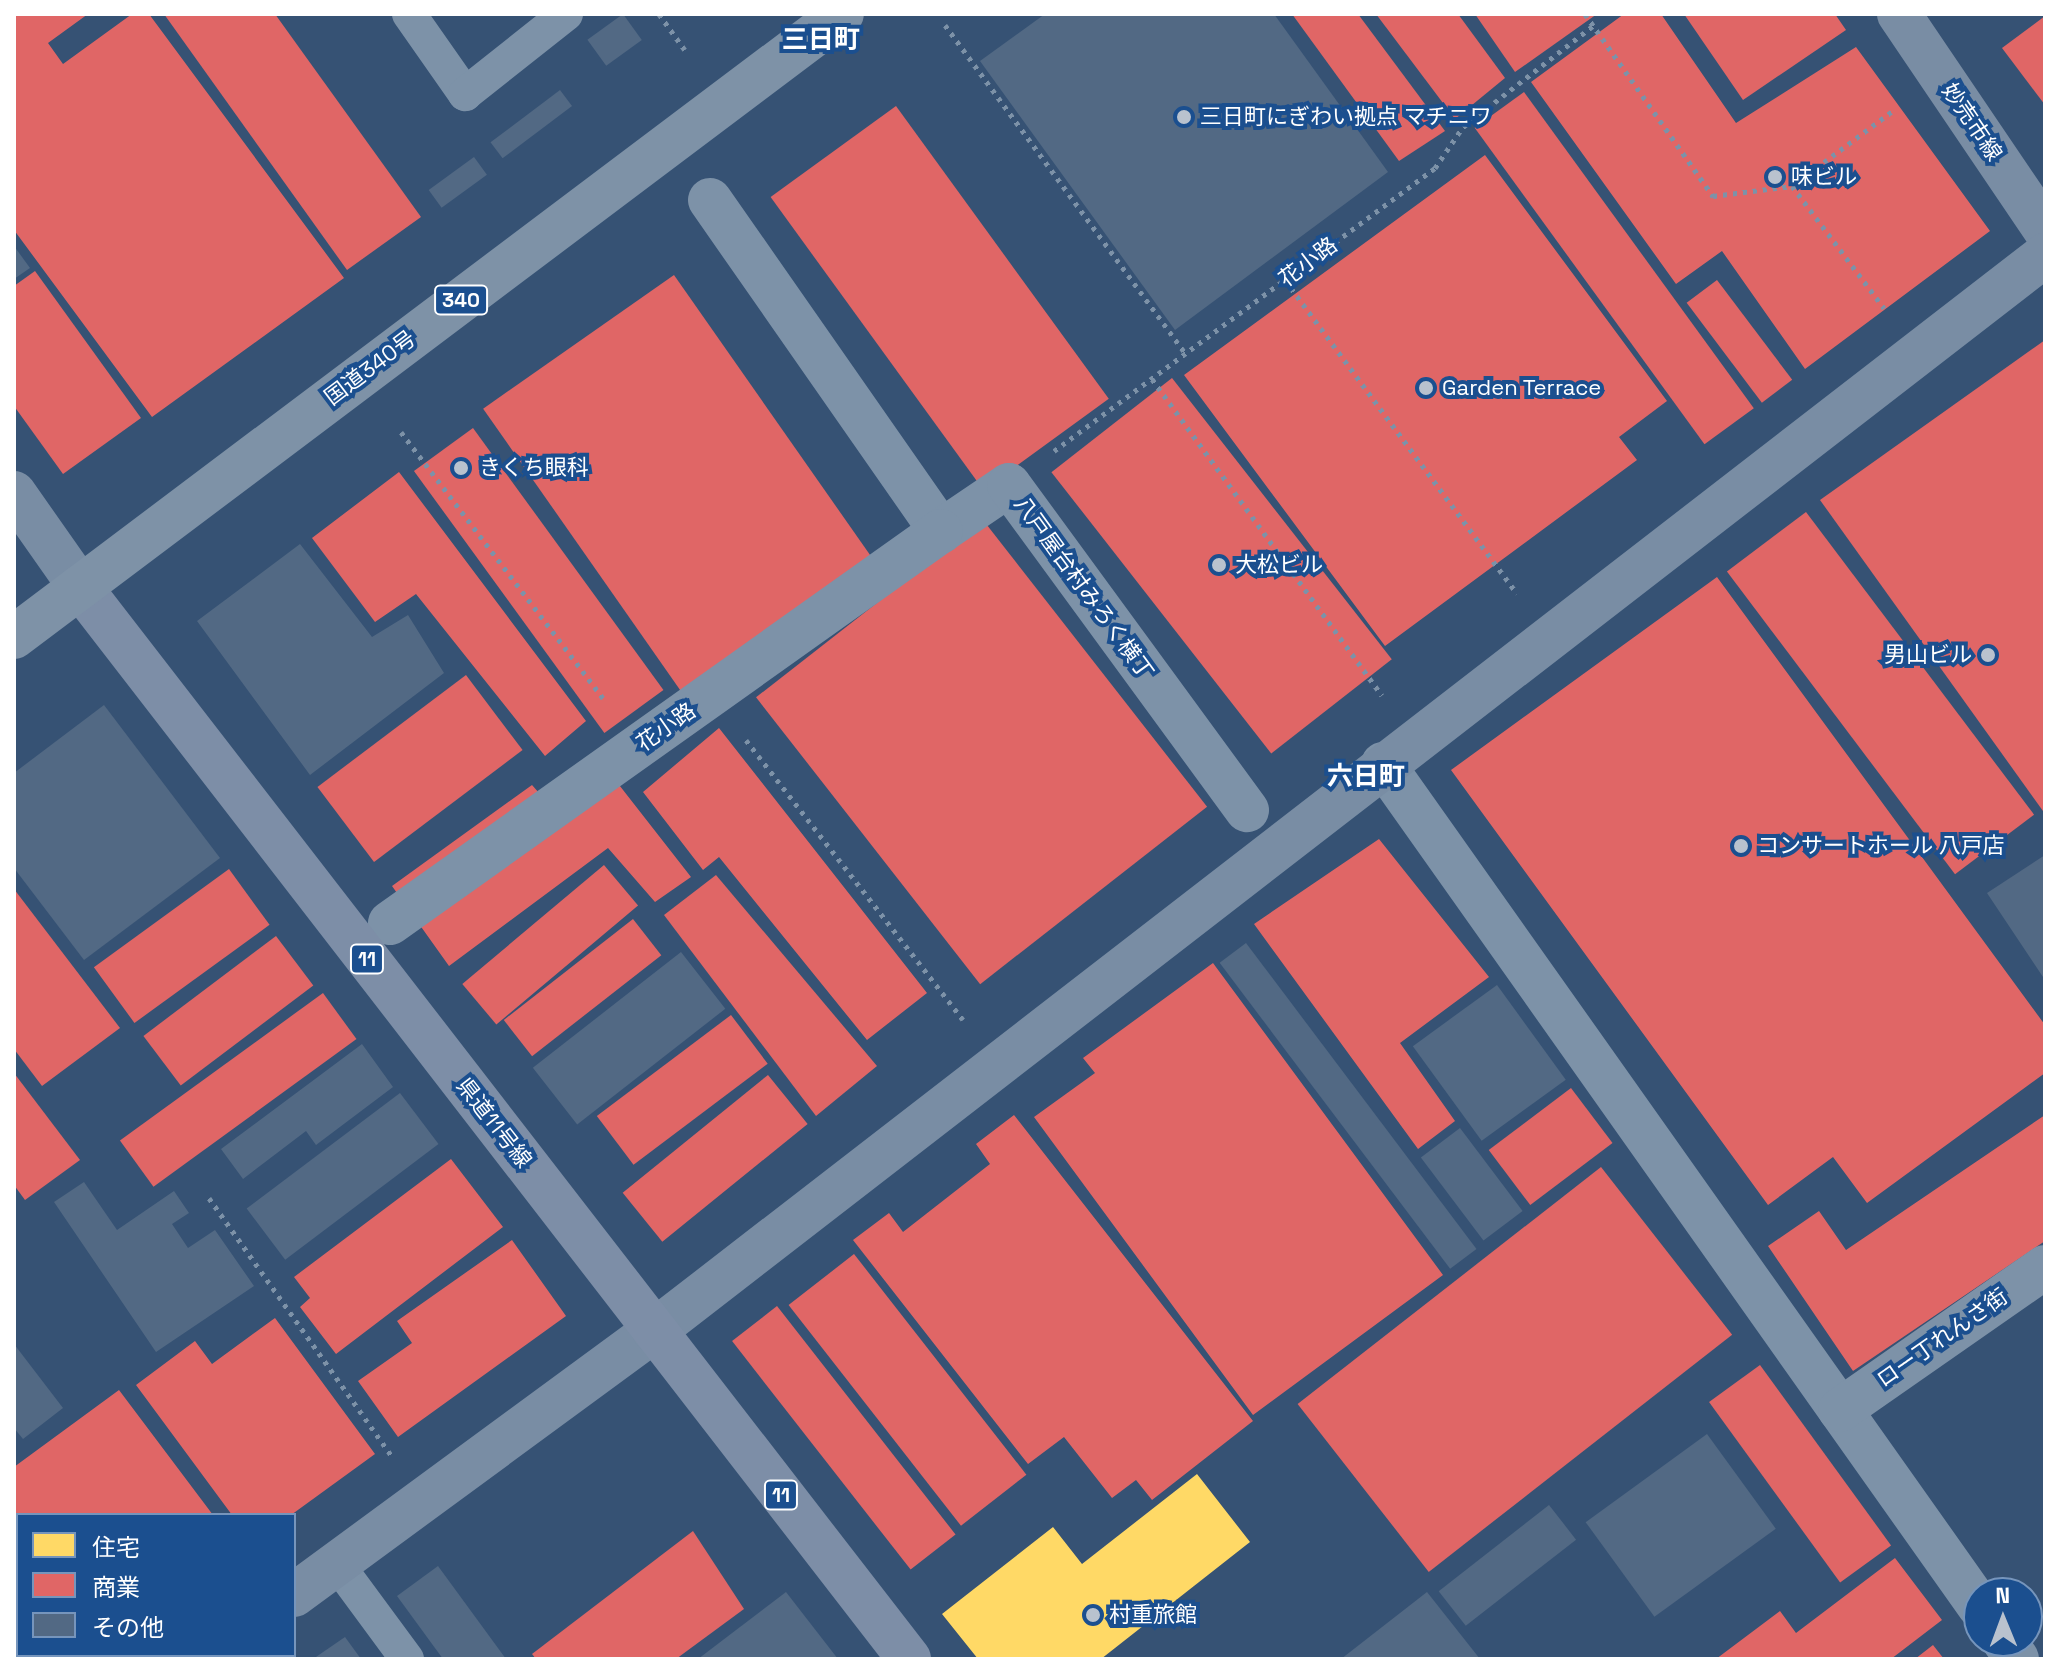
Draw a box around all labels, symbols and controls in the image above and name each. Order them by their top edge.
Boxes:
district label: 三日町 [782,24,860,56]
street label: 妙売市線 [1936,78,2008,166]
place label: 三日町にぎわい拠点 マチニワ [1200,104,1492,130]
marker: 三日町にぎわい拠点 マチニワ [1175,108,1193,126]
place label: 味ビル [1791,164,1857,190]
marker: 味ビル [1766,168,1784,186]
street label: 花小路 [1274,232,1342,292]
road number: 340 [433,284,489,316]
street label: 国道340号 [319,325,421,411]
place label: Garden Terrace [1442,375,1602,401]
marker: Garden Terrace [1417,379,1435,397]
place label: きくち眼科 [479,455,589,481]
marker: きくち眼科 [450,457,472,479]
street label: 八戸屋台村みろく横丁 [1009,491,1159,685]
place label: 大松ビル [1235,552,1323,578]
marker: 大松ビル [1210,556,1228,574]
place label: 男山ビル [1884,642,1972,668]
marker: 男山ビル [1979,646,1997,664]
street label: 花小路 [631,697,701,757]
district label: 六日町 [1327,761,1405,793]
place label: コンサートホール 八戸店 [1757,833,2005,859]
marker: コンサートホール 八戸店 [1732,837,1750,855]
road number: 11 [349,943,385,975]
street label: 県道11号線 [451,1073,537,1173]
street label: ロー丁れんさ街 [1871,1283,2013,1393]
road number: 11 [763,1479,799,1511]
legend [16,1513,296,1657]
text: 住宅 [92,1532,140,1563]
text: 商業 [92,1572,140,1603]
north arrow [1963,1577,2043,1657]
text: N [1995,1581,2010,1609]
place label: 村重旅館 [1109,1602,1197,1628]
marker: 村重旅館 [1084,1606,1102,1624]
text: その他 [92,1612,164,1643]

